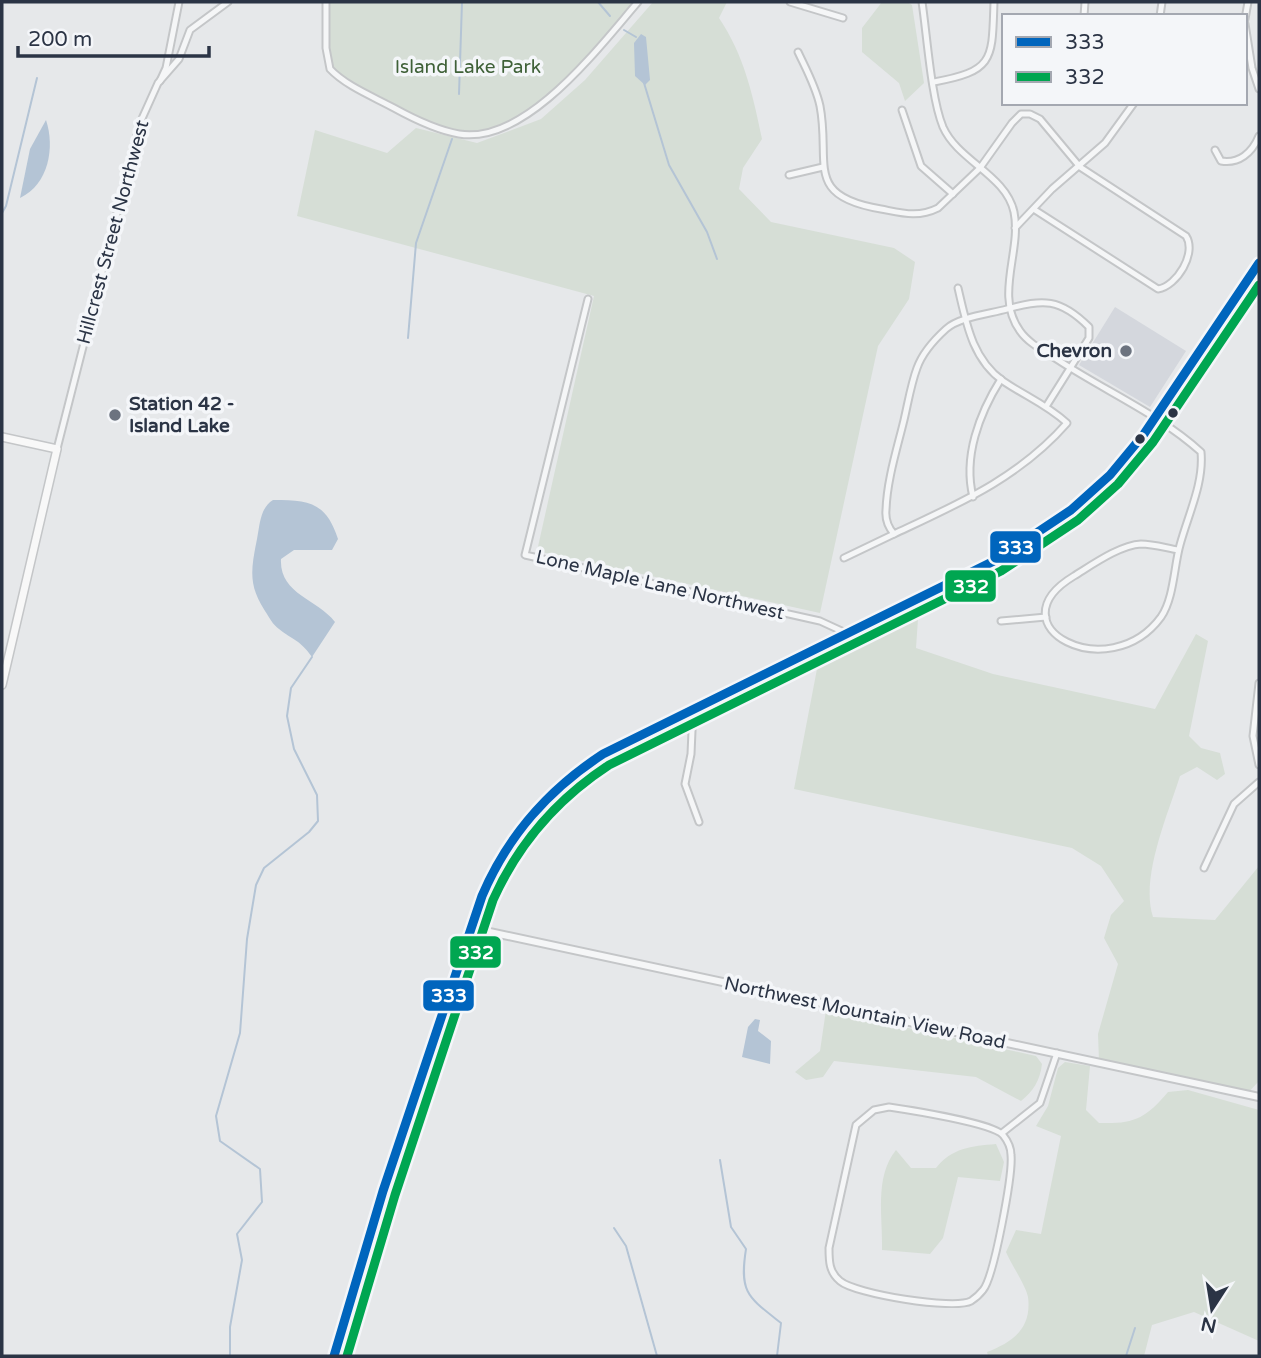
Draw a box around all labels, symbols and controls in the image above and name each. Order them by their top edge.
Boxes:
scale bar [18,14,208,58]
legend [1002,14,1247,105]
text: 200 m [28,27,92,52]
text: 333 [1065,30,1105,55]
park label: Island Lake Park [395,56,541,78]
text: 332 [1065,65,1105,90]
street label: Hillcrest Street Northwest [72,118,154,346]
place label: Chevron [1036,340,1112,362]
marker: Chevron [1118,343,1134,359]
place label: Station 42 - Island Lake [129,393,235,437]
unlabelled marker [1166,406,1180,420]
marker: Station 42 - Island Lake [107,407,123,423]
unlabelled marker [1133,432,1147,446]
line badge: 333 [989,530,1042,564]
text: 333 [998,537,1034,559]
street label: Lone Maple Lane Northwest [534,546,786,624]
line badge: 332 [944,569,997,603]
text: 332 [953,576,989,598]
line badge: 332 [449,935,502,969]
text: 332 [458,942,494,964]
street label: Northwest Mountain View Road [722,972,1008,1054]
line badge: 333 [422,979,475,1012]
text: 333 [431,985,467,1007]
north arrow [1177,1274,1247,1344]
text: N [1199,1312,1218,1337]

